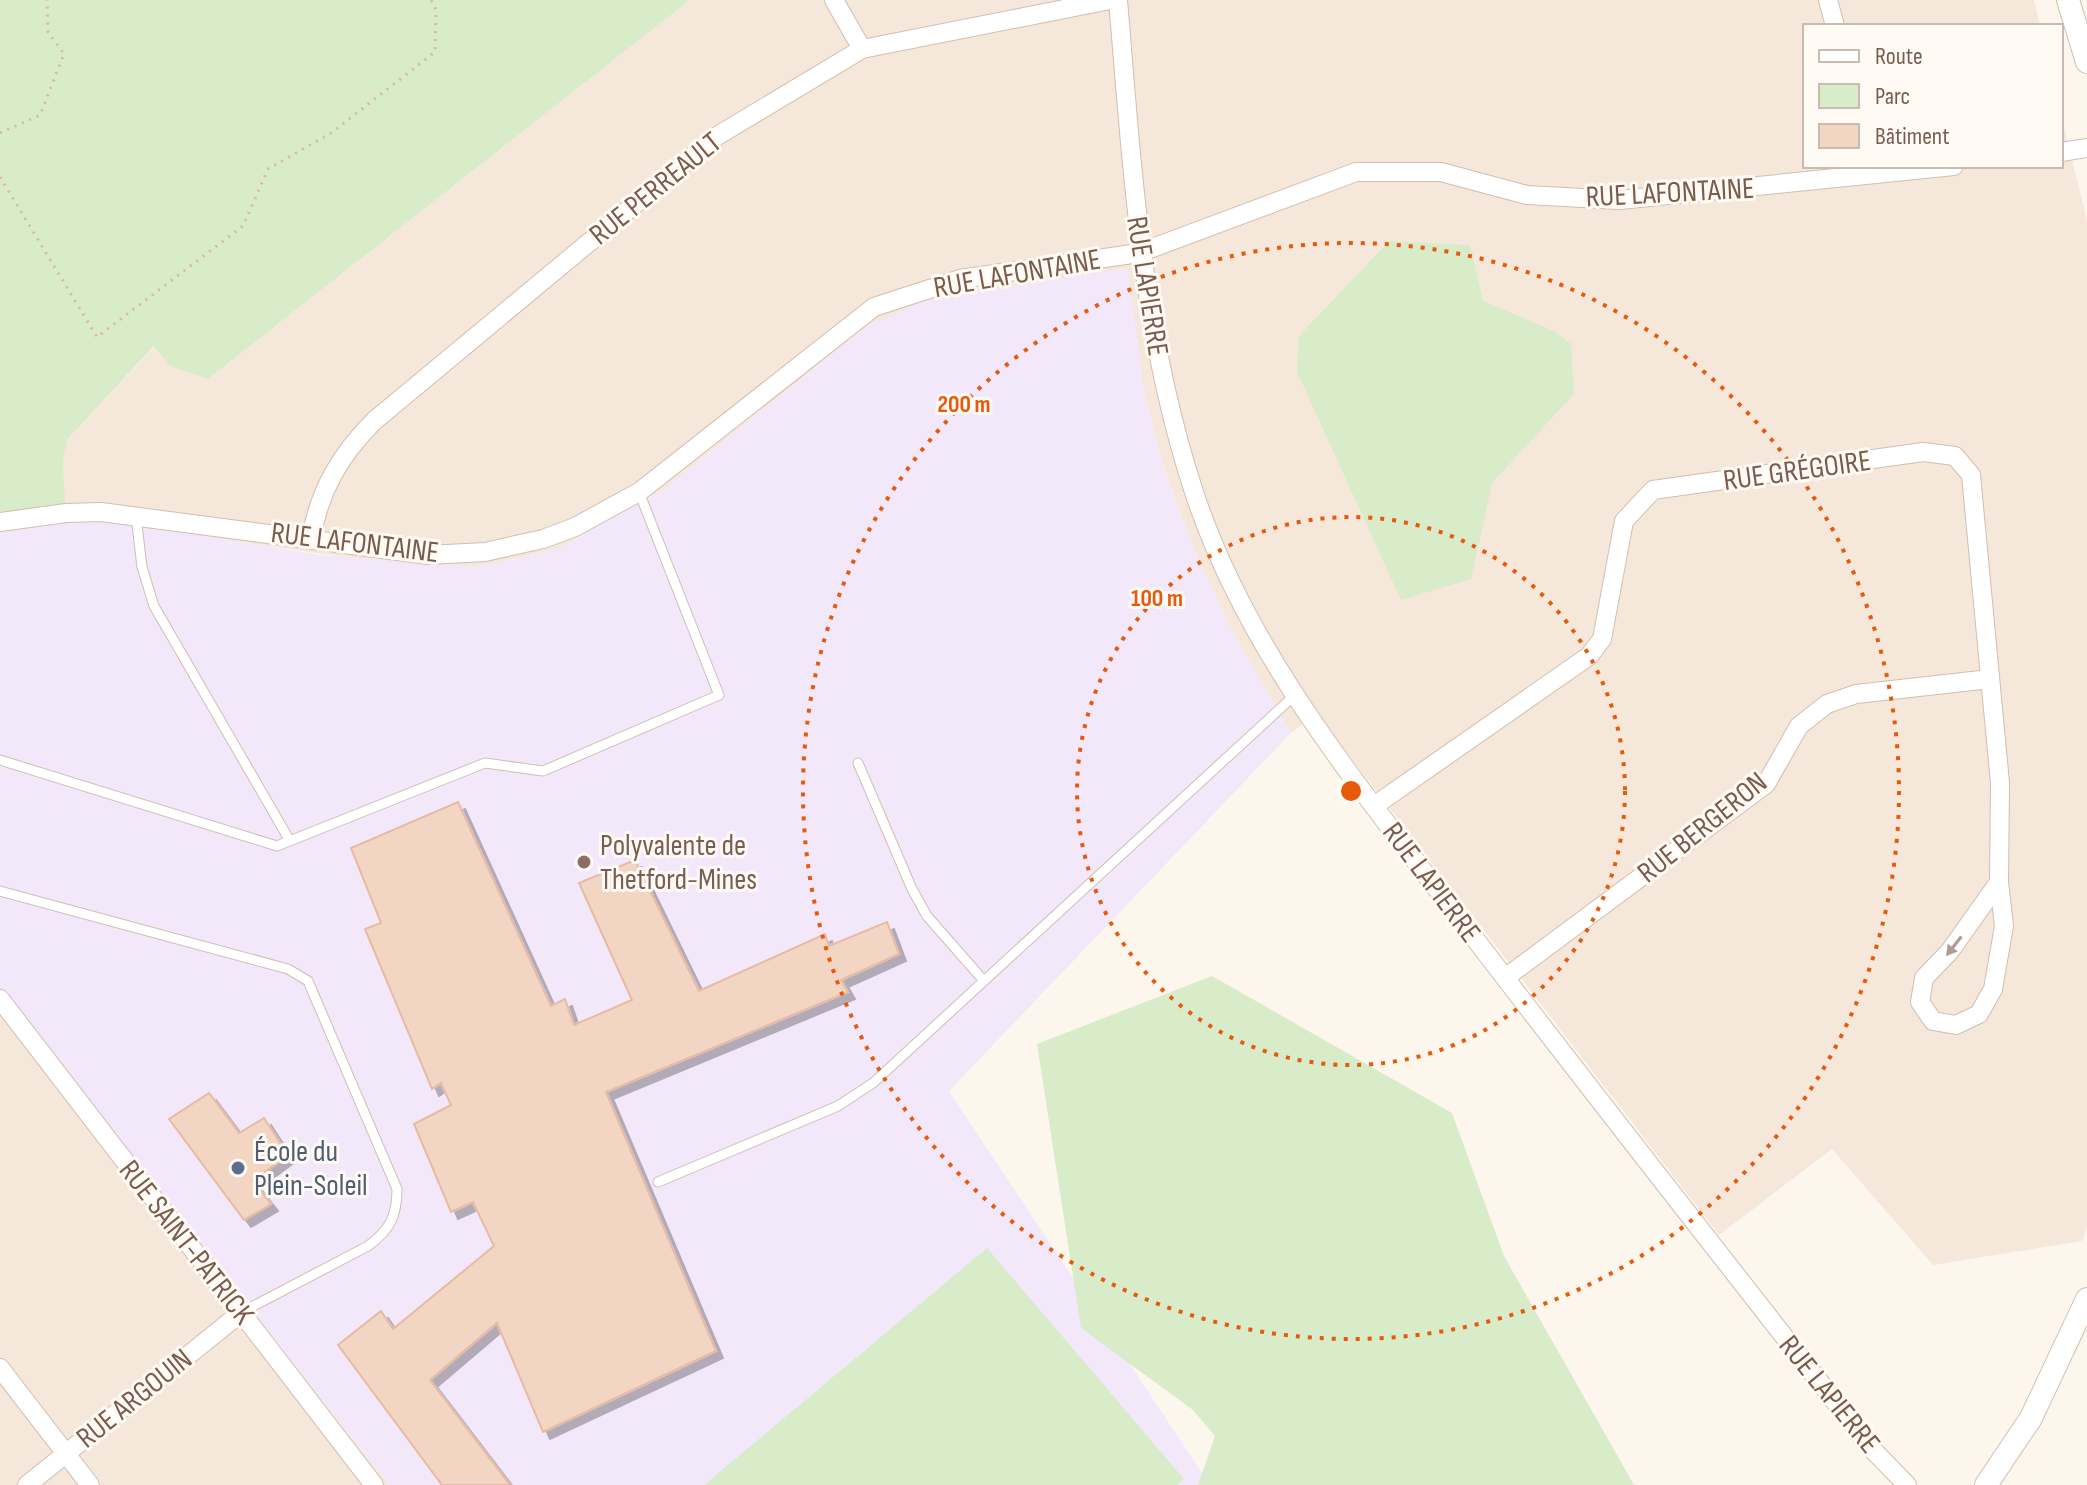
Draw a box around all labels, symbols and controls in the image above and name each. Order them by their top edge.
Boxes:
legend [1803,24,2063,168]
text: Route [1875,42,1923,71]
text: Parc [1875,82,1910,111]
text: Bâtiment [1875,122,1950,151]
street label: RUE PERREAULT [582,125,729,253]
street label: RUE LAFONTAINE [1585,171,1755,215]
street label: RUE LAPIERRE [1118,214,1176,359]
street label: RUE LAFONTAINE [931,242,1103,306]
text: 200 m [937,390,991,419]
street label: RUE GRÉGOIRE [1721,443,1873,499]
street label: RUE LAFONTAINE [269,515,441,571]
text: 100 m [1131,584,1183,613]
street label: RUE BERGERON [1631,765,1775,891]
centre of rings [1337,777,1365,805]
street label: RUE LAPIERRE [1374,815,1488,950]
place label: Polyvalente de Thetford-Mines [600,828,757,898]
marker: Polyvalente de Thetford-Mines [575,853,593,871]
one-way arrow [1946,936,1962,956]
place label: École du Plein-Soleil [254,1134,368,1204]
street label: RUE SAINT-PATRICK [111,1153,262,1332]
marker: École du Plein-Soleil [229,1159,247,1177]
street label: RUE LAPIERRE [1771,1328,1888,1461]
street label: RUE ARGOUIN [70,1341,200,1456]

